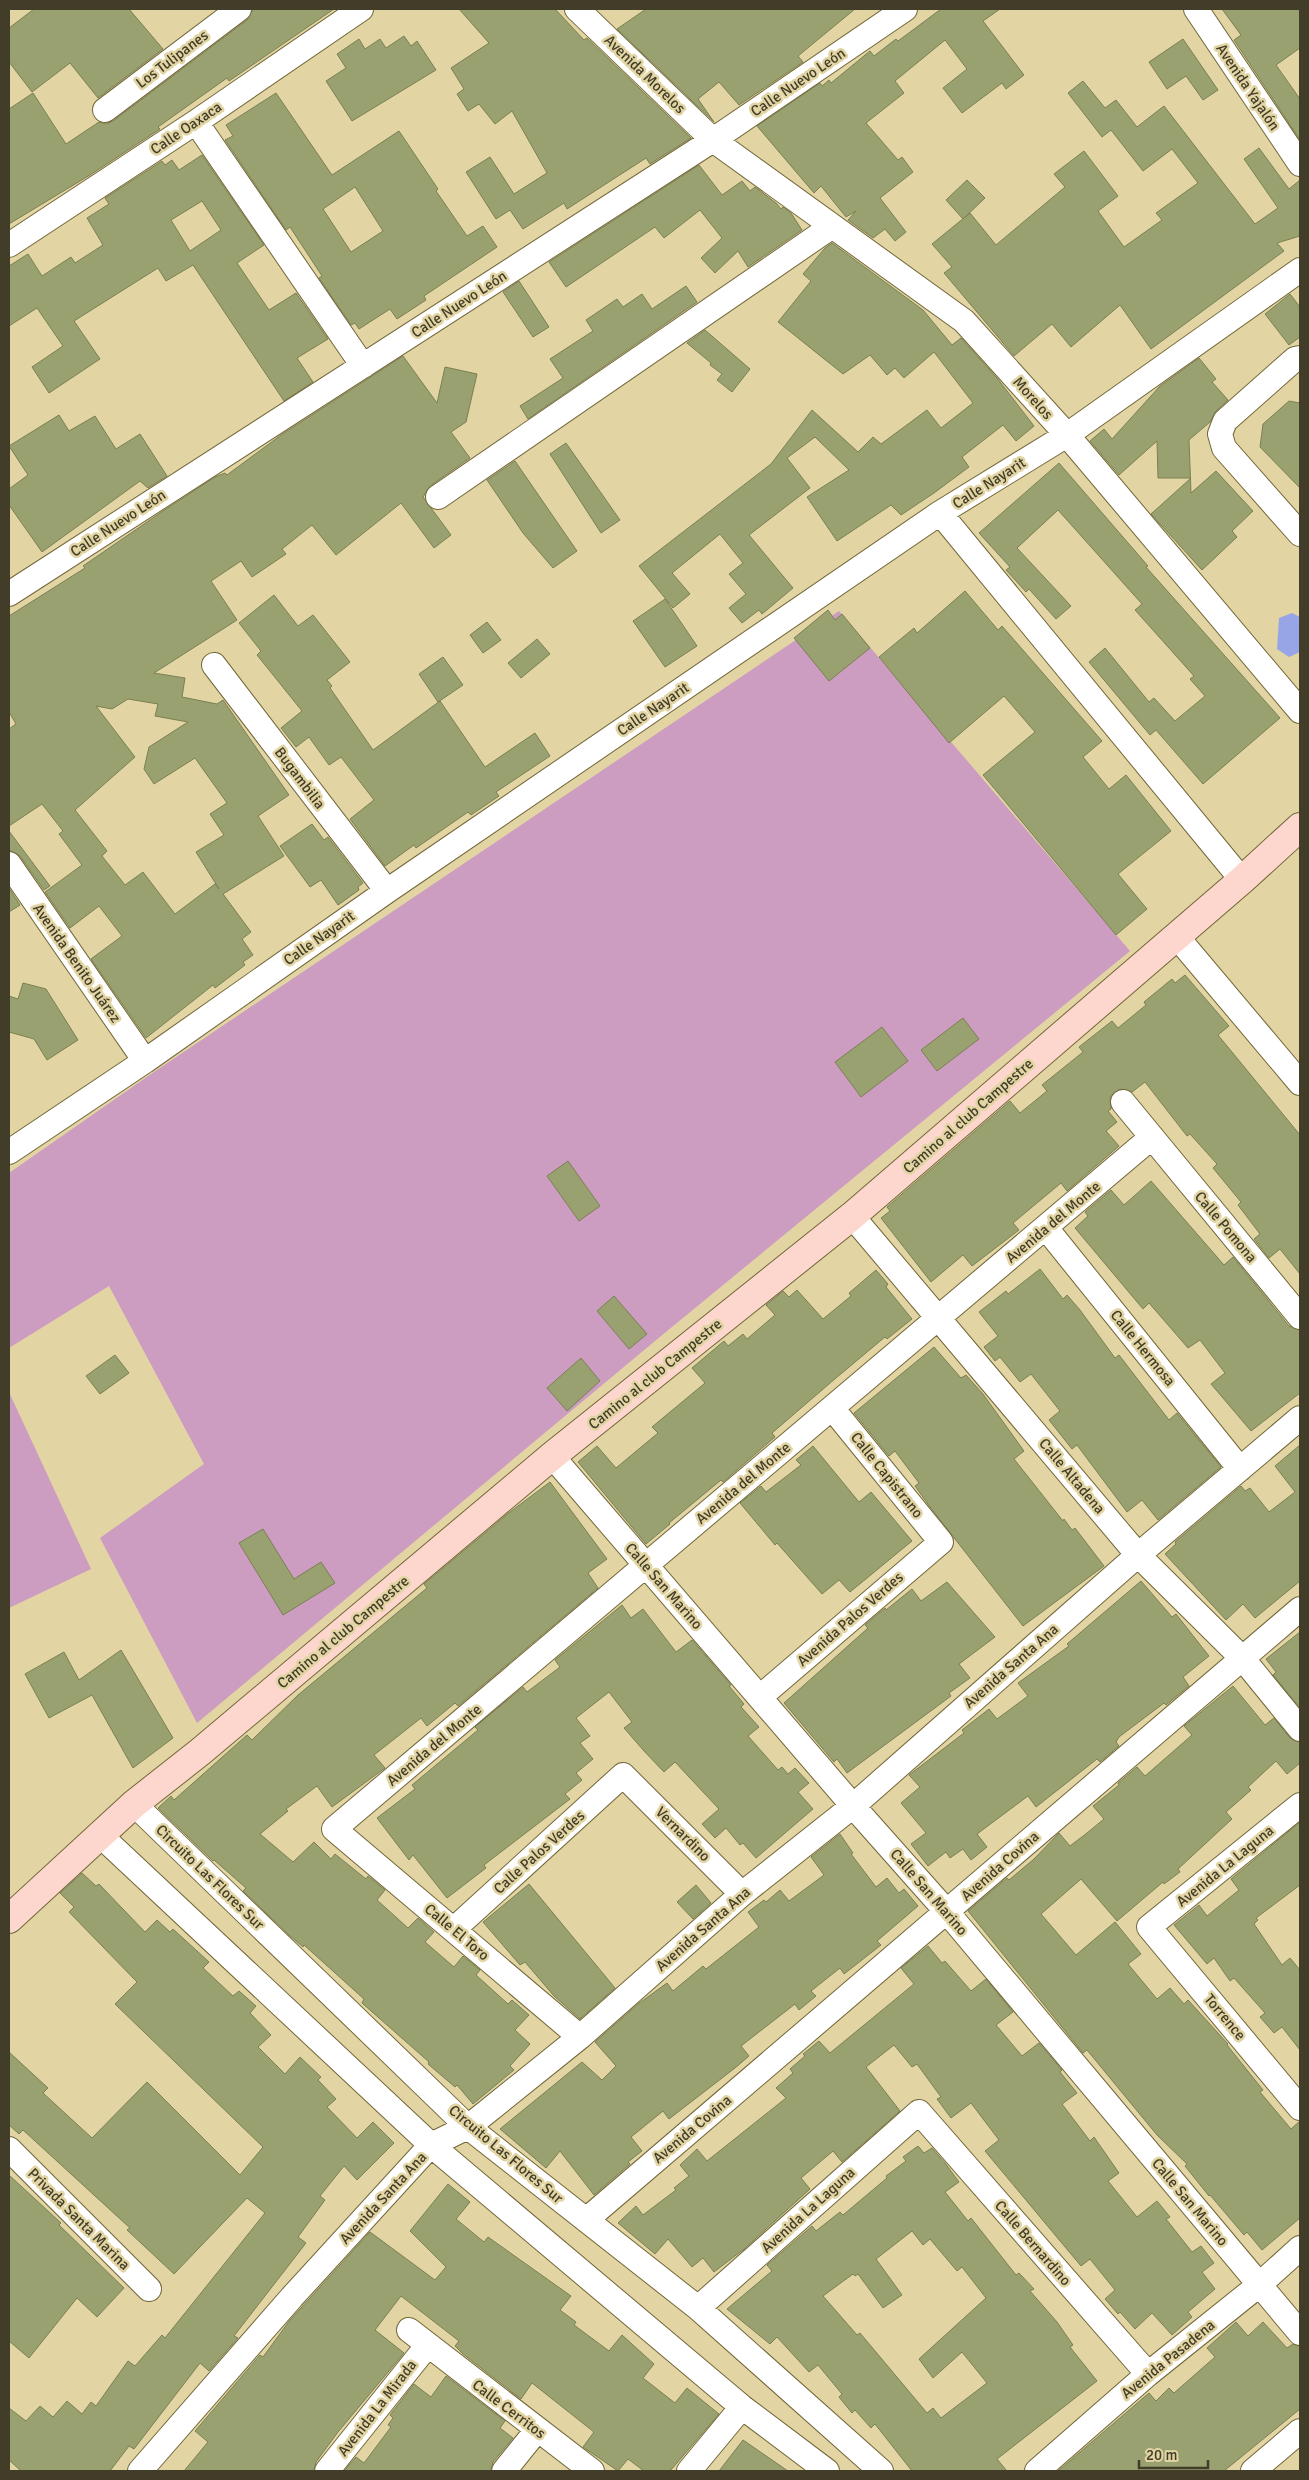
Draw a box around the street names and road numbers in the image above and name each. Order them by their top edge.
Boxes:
street label: Los Tulipanes [132,26,212,92]
street label: Avenida Morelos [601,31,689,117]
street label: Avenida Yajalón [1212,40,1284,134]
street label: Calle Nuevo León [747,44,849,120]
street label: Calle Oaxaca [147,98,225,158]
street label: Calle Nuevo León [408,266,510,342]
street label: Morelos [1009,373,1057,423]
street label: Calle Nayarit [949,453,1029,513]
street label: Calle Nuevo León [67,485,169,561]
street label: Calle Nayarit [614,678,692,740]
street label: Bugambilia [271,744,329,812]
street label: Avenida Benito Juárez [29,900,125,1026]
street label: Calle Nayarit [280,907,358,969]
street label: Camino al club Campestre [899,1055,1037,1177]
street label: Avenida del Monte [1002,1177,1104,1267]
street label: Calle Pomona [1191,1188,1261,1266]
street label: Calle Hermosa [1107,1306,1179,1390]
street label: Camino al club Campestre [585,1315,725,1433]
street label: Calle Capistrano [847,1428,927,1522]
street label: Calle Altadena [1035,1435,1109,1517]
street label: Avenida del Monte [692,1438,794,1528]
street label: Calle San Marino [622,1539,707,1633]
street label: Avenida Palos Verdes [793,1568,907,1670]
street label: Camino al club Campestre [273,1572,413,1692]
street label: Avenida Santa Ana [960,1620,1062,1712]
street label: Avenida del Monte [383,1700,485,1790]
street label: Vernardino [652,1803,714,1865]
street label: Calle Palos Verdes [490,1806,589,1898]
street label: Circuito Las Flores Sur [152,1821,268,1934]
street label: Avenida La Laguna [1173,1821,1277,1911]
street label: Avenida Covina [957,1827,1043,1905]
street label: Calle San Marino [887,1845,972,1939]
street label: Avenida Santa Ana [652,1883,754,1975]
street label: Calle El Toro [421,1900,493,1964]
street label: Torrence [1200,1990,1250,2044]
street label: Avenida Covina [649,2091,735,2167]
street label: Circuito Las Flores Sur [445,2101,567,2207]
street label: Avenida Santa Ana [336,2148,430,2248]
street label: Calle San Marino [1148,2155,1232,2250]
street label: Avenida La Laguna [757,2163,859,2257]
street label: Privada Santa Marina [24,2164,134,2274]
street label: Calle Bernardino [991,2197,1075,2289]
street label: Avenida Pasadena [1118,2316,1218,2402]
street label: Avenida La Mirada [334,2356,420,2460]
street label: Calle Cerritos [469,2376,550,2443]

